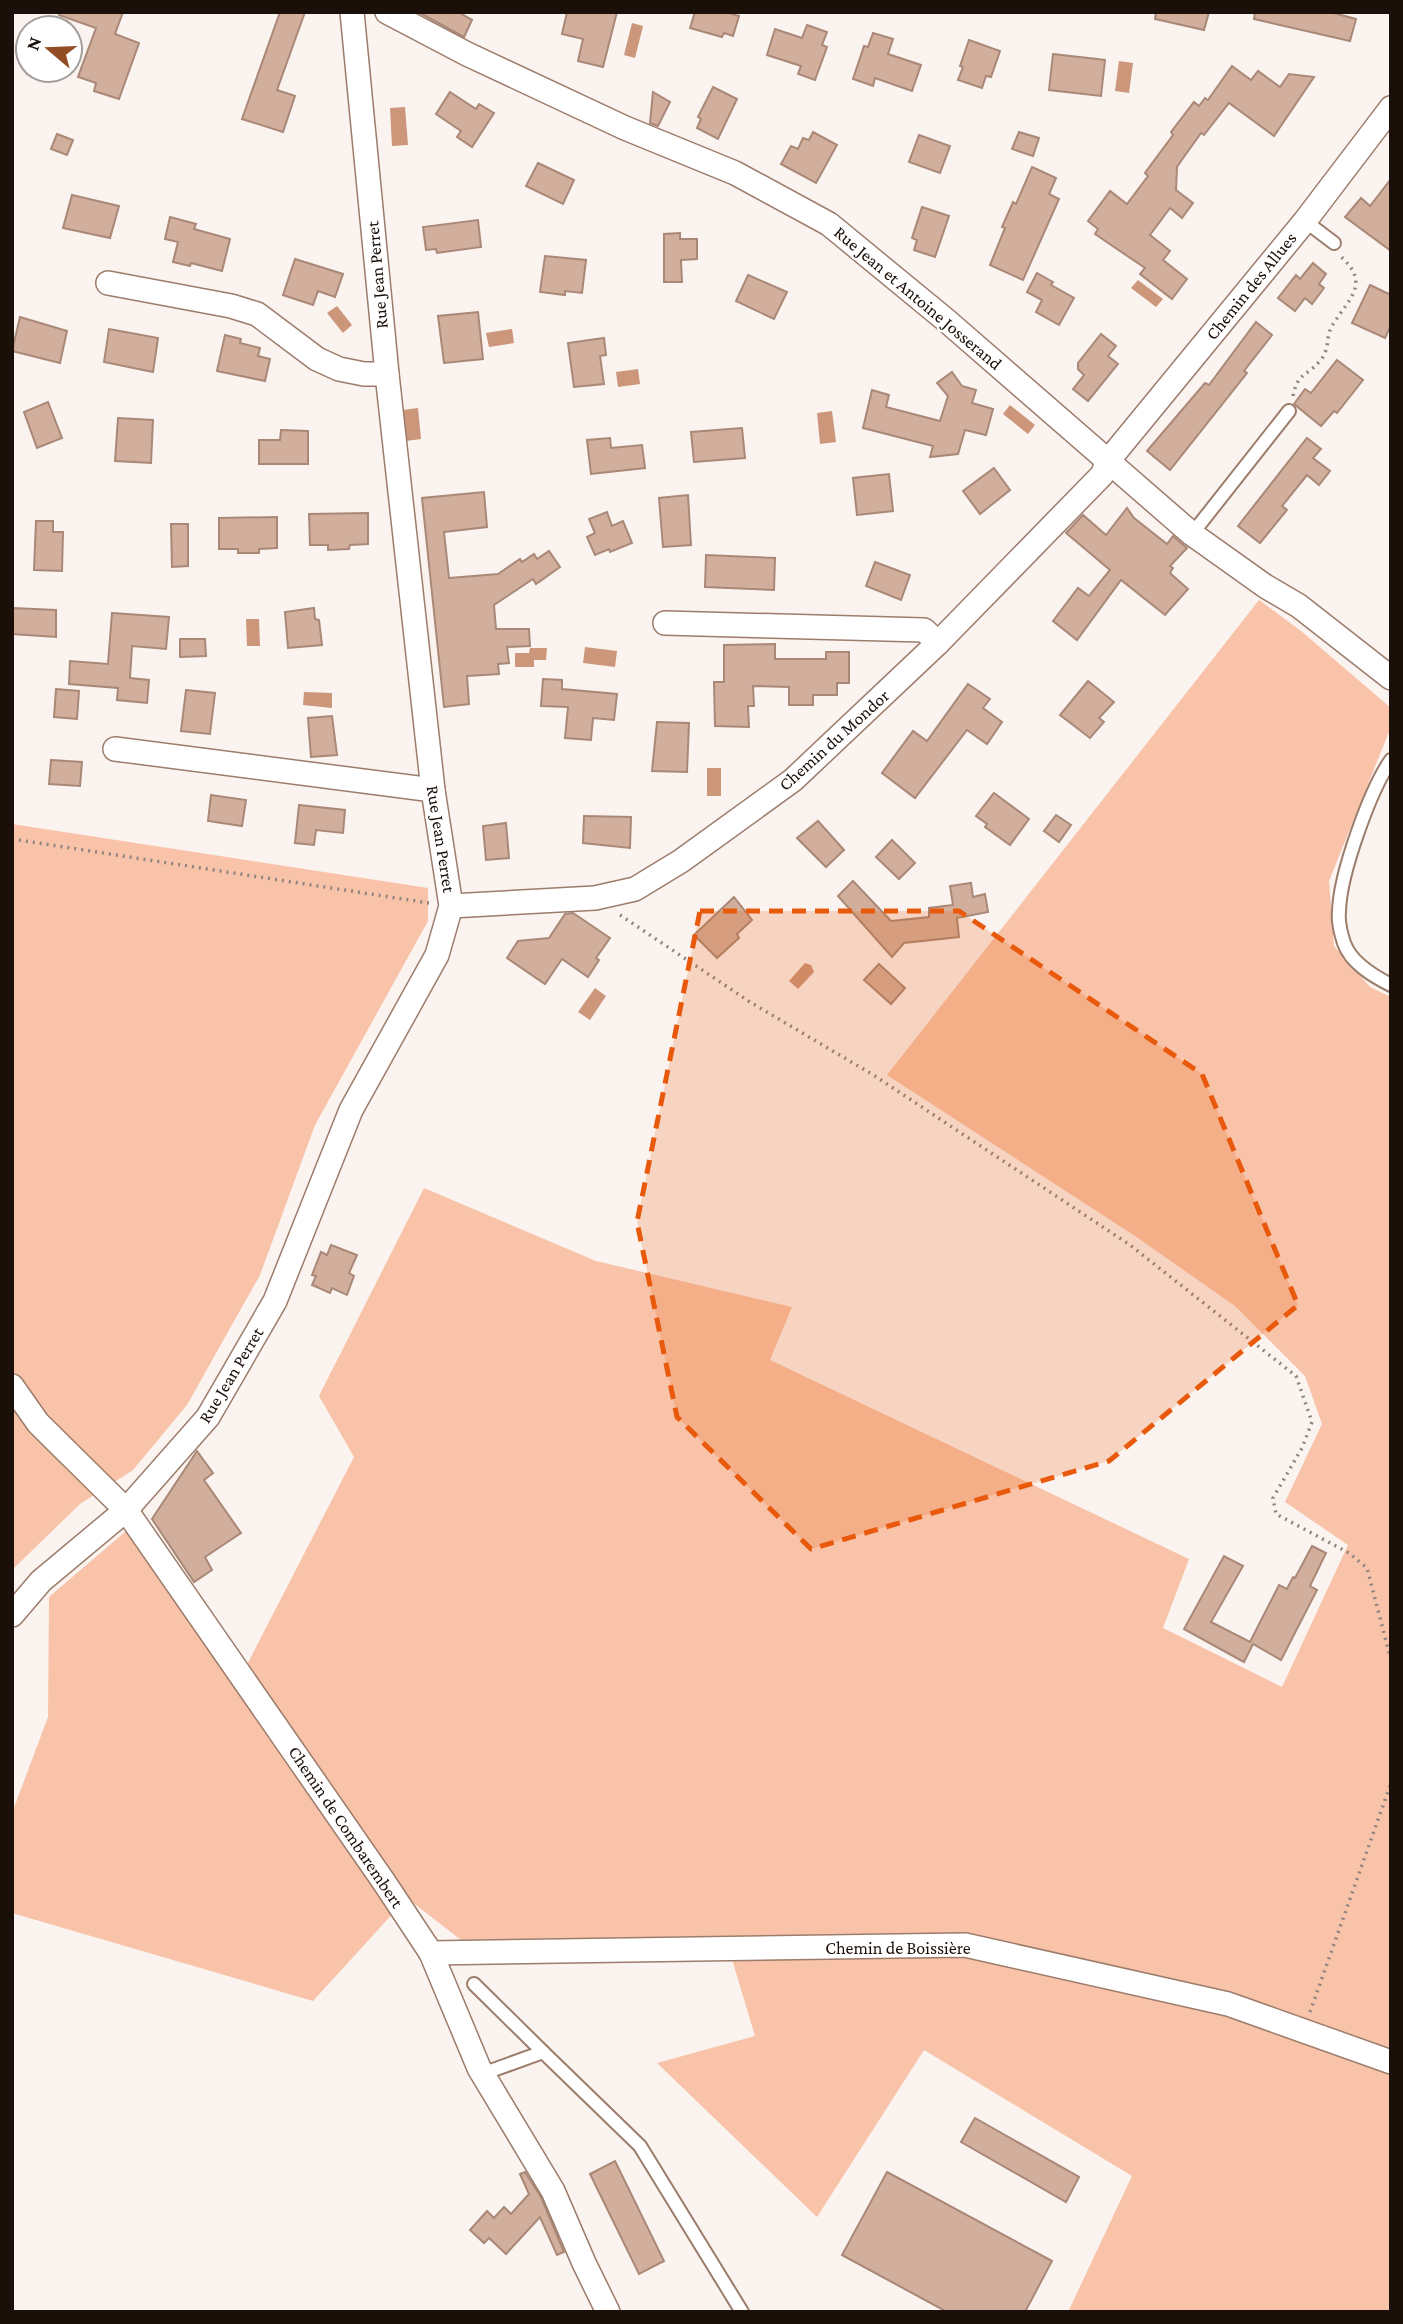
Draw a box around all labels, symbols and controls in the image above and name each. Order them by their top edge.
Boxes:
north arrow [14,14,84,84]
text: N [21,34,45,53]
street label: Rue Jean Perret [362,219,392,330]
street label: Rue Jean et Antoine Josserand [830,222,1006,374]
street label: Chemin des Allues [1202,228,1300,344]
street label: Chemin du Mondor [775,685,894,795]
street label: Rue Jean Perret [423,784,459,895]
street label: Rue Jean Perret [195,1323,268,1426]
street label: Chemin de Combarembert [284,1742,408,1912]
street label: Chemin de Boissière [825,1938,971,1958]

